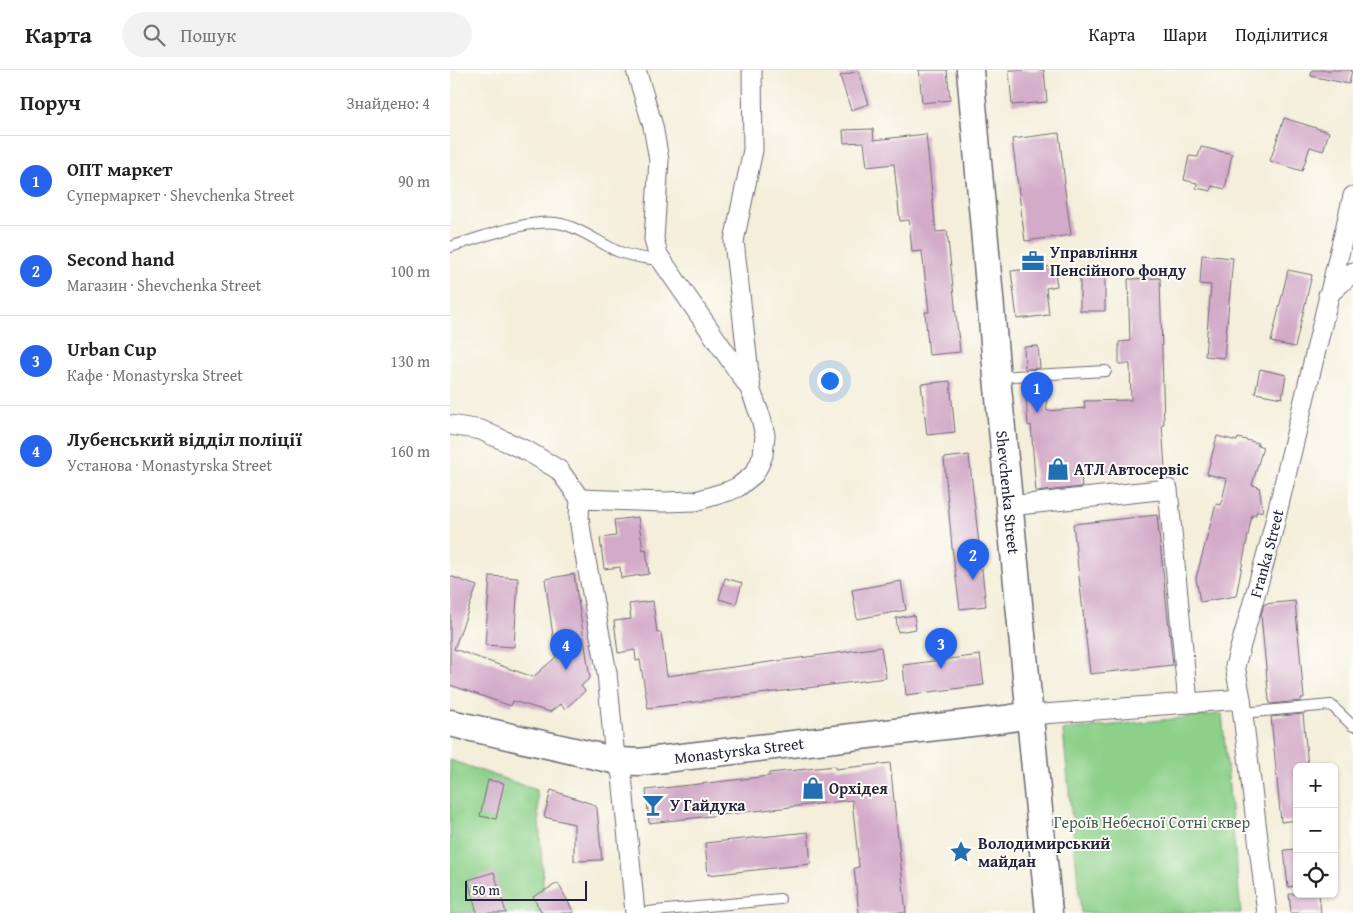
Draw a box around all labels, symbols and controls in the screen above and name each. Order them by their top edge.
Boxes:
search box [122,12,472,57]
text: Карта [25,17,92,52]
icon: search [140,21,168,49]
text: Пошук [180,21,236,49]
text: Карта [1089,21,1135,48]
text: Шари [1163,21,1207,48]
text: Поділитися [1235,21,1328,48]
text: Поруч [20,87,81,118]
text: Знайдено: 4 [347,91,430,115]
text: ОПТ маркет [67,155,172,183]
text: 1 [32,169,40,193]
text: 90 m [398,169,430,193]
text: Супермаркет · Shevchenka Street [67,183,294,207]
place label: Управління Пенсійного фонду [1050,240,1187,282]
text: Second hand [67,245,175,273]
office icon: Управління Пенсійного фонду [1020,248,1046,274]
text: 2 [32,259,40,283]
text: 100 m [390,259,430,283]
text: Магазин · Shevchenka Street [67,273,261,297]
text: Urban Cup [67,335,157,363]
text: 3 [32,349,40,373]
text: 130 m [390,349,430,373]
text: Кафе · Monastyrska Street [67,363,243,387]
your location [817,368,843,394]
pin: 1 [1021,372,1053,413]
text: Лубенський відділ поліції [67,425,302,453]
street label: Shevchenka Street [990,429,1026,556]
text: 4 [32,439,40,463]
text: 160 m [390,439,430,463]
text: Установа · Monastyrska Street [67,453,272,477]
shop icon: АТЛ Автосервіс [1045,456,1071,482]
place label: АТЛ Автосервіс [1074,457,1189,481]
street label: Franka Street [1243,506,1290,600]
pin: 2 [957,539,989,580]
pin: 3 [925,628,957,669]
pin: 4 [550,629,582,670]
street label: Monastyrska Street [673,731,806,770]
map controls [1293,763,1338,898]
button: + [1293,763,1338,808]
shop icon: Орхідея [800,775,826,801]
place label: Орхідея [829,776,888,800]
bar icon: У Гайдука [640,792,666,818]
place label: У Гайдука [670,793,746,817]
button: − [1293,808,1338,853]
park label: Героїв Небесної Сотні сквер [1054,810,1251,834]
place label: Володимирський майдан [978,831,1110,873]
place icon: Володимирський майдан [948,839,974,865]
button: locate [1293,853,1338,898]
scale bar [465,878,588,901]
text: 50 m [472,880,500,900]

